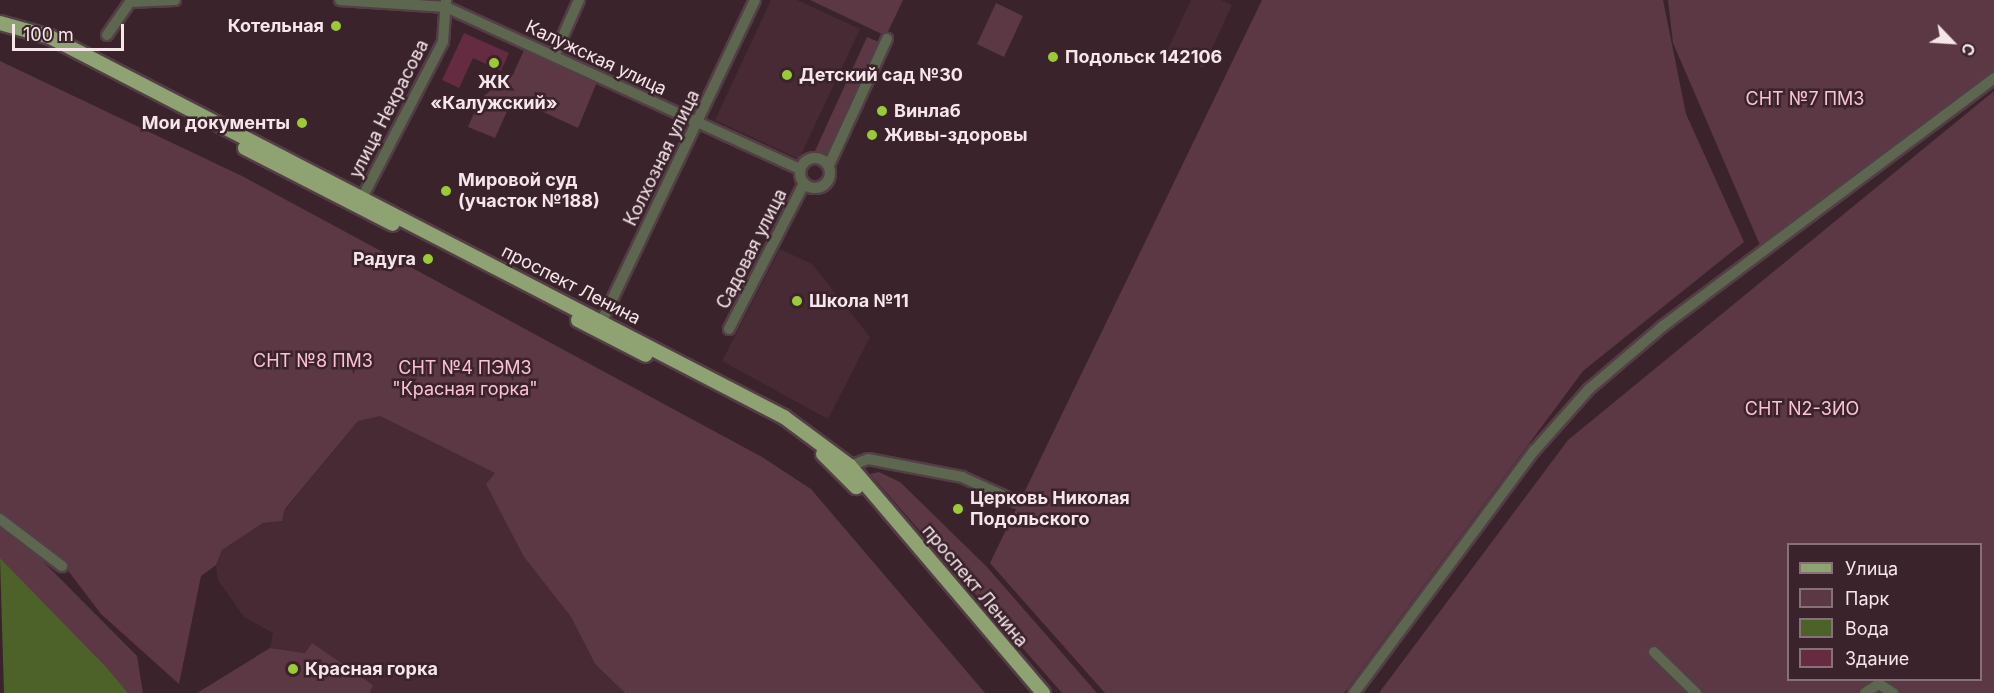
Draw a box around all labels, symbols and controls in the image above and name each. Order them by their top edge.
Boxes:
scale bar [15,12,128,50]
north arrow [1922,12,1982,72]
place label: Котельная [228,15,324,37]
street label: Калужская улица [522,16,670,100]
marker: Котельная [329,19,343,33]
text: 100 m [23,24,74,45]
street label: улица Некрасова [345,36,433,182]
text: С [1957,40,1980,59]
place label: Подольск 142106 [1065,46,1222,68]
marker: Подольск 142106 [1046,50,1060,64]
marker: ЖК «Калужский» [487,56,501,70]
place label: Детский сад №30 [799,64,963,86]
marker: Детский сад №30 [780,68,794,82]
place label: ЖК «Калужский» [430,72,558,115]
street label: Колхозная улица [620,86,704,230]
park label: СНТ №7 ПМЗ [1746,88,1864,110]
place label: Винлаб [894,100,961,122]
marker: Винлаб [875,104,889,118]
place label: Мои документы [142,112,290,134]
marker: Мои документы [295,116,309,130]
place label: Живы-здоровы [884,124,1027,146]
marker: Живы-здоровы [865,128,879,142]
place label: Мировой суд (участок №188) [458,170,600,213]
marker: Мировой суд (участок №188) [439,184,453,198]
street label: Садовая улица [712,185,792,313]
street label: проспект Ленина [498,241,644,329]
place label: Радуга [353,248,416,270]
marker: Радуга [421,252,435,266]
place label: Школа №11 [809,290,909,312]
marker: Школа №11 [790,294,804,308]
park label: СНТ №8 ПМЗ [253,350,373,372]
park label: СНТ №4 ПЭМЗ "Красная горка" [392,358,538,400]
park label: СНТ N2-ЗИО [1745,398,1859,420]
place label: Церковь Николая Подольского [970,488,1130,530]
marker: Церковь Николая Подольского [951,502,965,516]
street label: проспект Ленина [918,520,1032,652]
legend [1787,543,1982,681]
text: Улица [1845,558,1898,579]
text: Парк [1845,588,1889,609]
text: Вода [1845,618,1889,639]
text: Здание [1845,648,1909,669]
place label: Красная горка [305,658,438,680]
marker: Красная горка [286,662,300,676]

